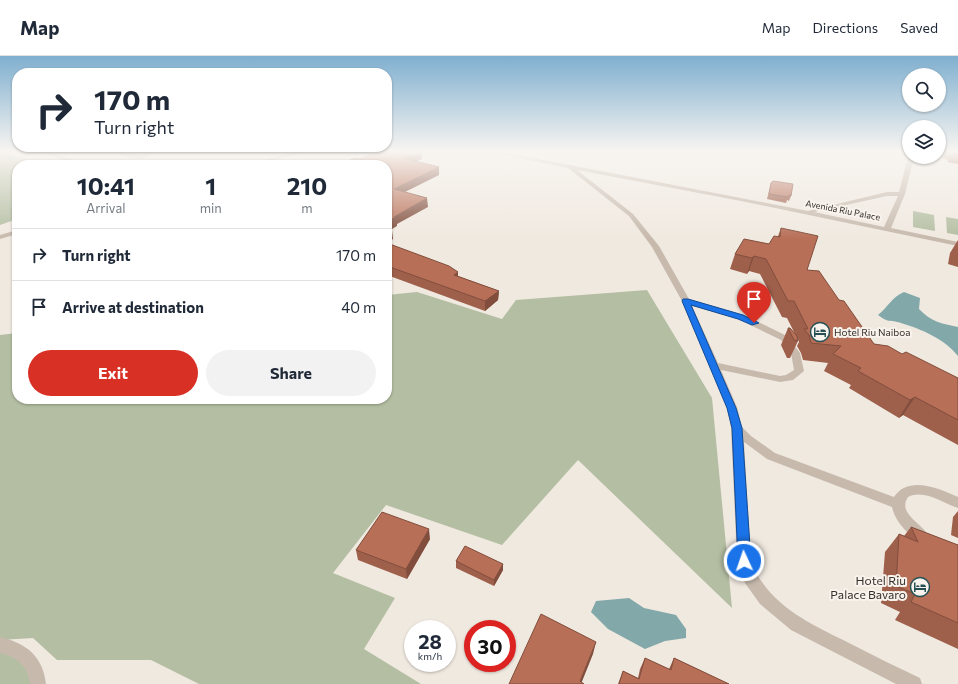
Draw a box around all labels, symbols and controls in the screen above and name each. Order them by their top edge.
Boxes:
text: Map [20,16,59,39]
text: Map [762,19,791,36]
text: Directions [813,19,878,36]
text: Saved [900,19,938,36]
map controls [902,68,946,164]
button: search [902,68,946,112]
text: 170 m [94,82,170,116]
icon: right [28,84,80,136]
text: Turn right [94,116,174,138]
button: layers [902,120,946,164]
text: 10:41 [77,171,135,200]
text: 1 [205,171,216,200]
text: 210 [287,171,327,200]
street label: Avenida Riu Palace [805,197,882,223]
text: Arrival [86,200,126,216]
text: min [200,200,222,216]
text: m [301,200,313,216]
icon: right [28,244,50,266]
text: Turn right [62,246,131,264]
text: 170 m [336,246,376,264]
pin [737,282,771,323]
icon: arrive [743,288,765,310]
icon: arrive [28,296,50,318]
text: Arrive at destination [62,298,204,316]
text: 40 m [341,298,376,316]
hotel icon: Hotel Riu Naiboa [809,321,831,343]
place label: Hotel Riu Naiboa [834,326,910,338]
button: Exit [28,350,198,396]
button: Share [206,350,376,396]
position arrow [723,540,765,582]
place label: Hotel Riu Palace Bavaro [830,573,906,601]
hotel icon: Hotel Riu Palace Bavaro [909,576,931,598]
speed limit sign: 30 [464,620,516,672]
text: 28 [418,629,442,653]
text: km/h [418,650,442,662]

